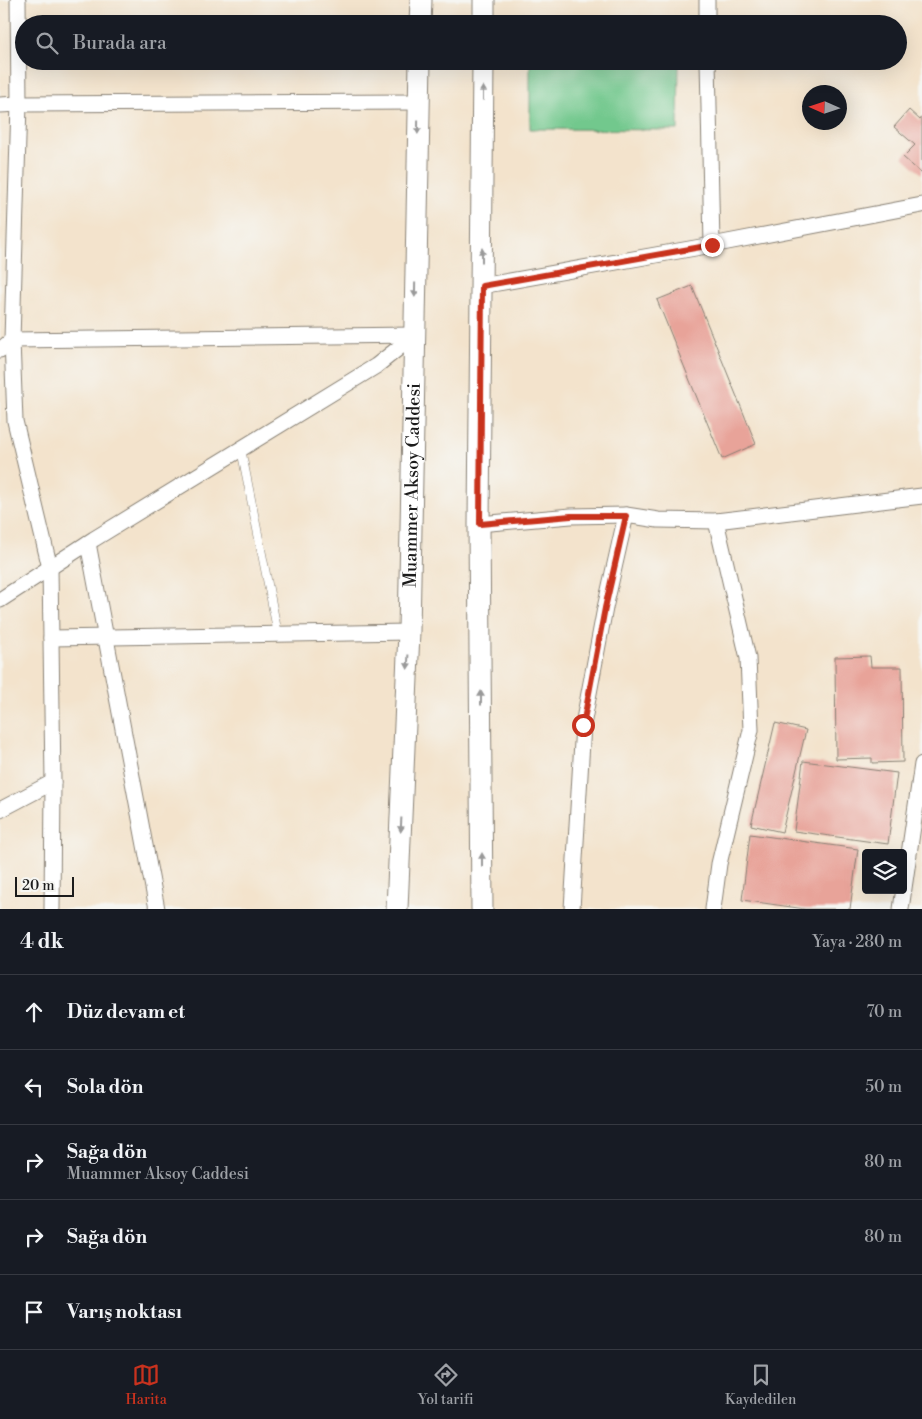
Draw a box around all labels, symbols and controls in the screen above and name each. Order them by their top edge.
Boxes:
search box [15,15,907,70]
icon: search [33,29,61,57]
text: Burada ara [73,31,167,55]
one-way arrow [479,85,487,101]
north arrow [802,85,847,130]
one-way arrow [414,120,422,136]
route end [701,234,724,257]
one-way arrow [478,247,486,263]
one-way arrow [411,282,419,298]
street label: Muammer Aksoy Caddesi [398,383,425,588]
one-way arrow [403,655,411,671]
one-way arrow [477,690,485,706]
route start [572,714,595,737]
one-way arrow [396,817,404,833]
map controls [862,849,907,894]
button: layers [862,849,907,894]
one-way arrow [478,852,486,868]
scale bar [15,874,74,897]
text: 20 m [22,877,54,895]
text: 4 dk [20,929,64,955]
text: Yaya · 280 m [812,932,902,952]
icon: ahead [20,998,48,1026]
text: Düz devam et [67,1000,185,1024]
text: 70 m [866,1002,902,1022]
icon: left [20,1073,48,1101]
text: Sola dön [67,1075,143,1099]
text: 50 m [865,1077,902,1097]
text: Sağa dön [67,1140,147,1164]
icon: right [20,1148,48,1176]
text: 80 m [864,1152,902,1172]
text: Muammer Aksoy Caddesi [67,1164,249,1184]
icon: right [20,1223,48,1251]
text: Sağa dön [67,1225,147,1249]
text: 80 m [864,1227,902,1247]
icon: arrive [20,1298,48,1326]
text: Varış noktası [67,1300,182,1324]
tab: Harita [126,1361,167,1409]
tab: Yol tarifi [418,1361,474,1409]
tab: Kaydedilen [725,1361,796,1409]

